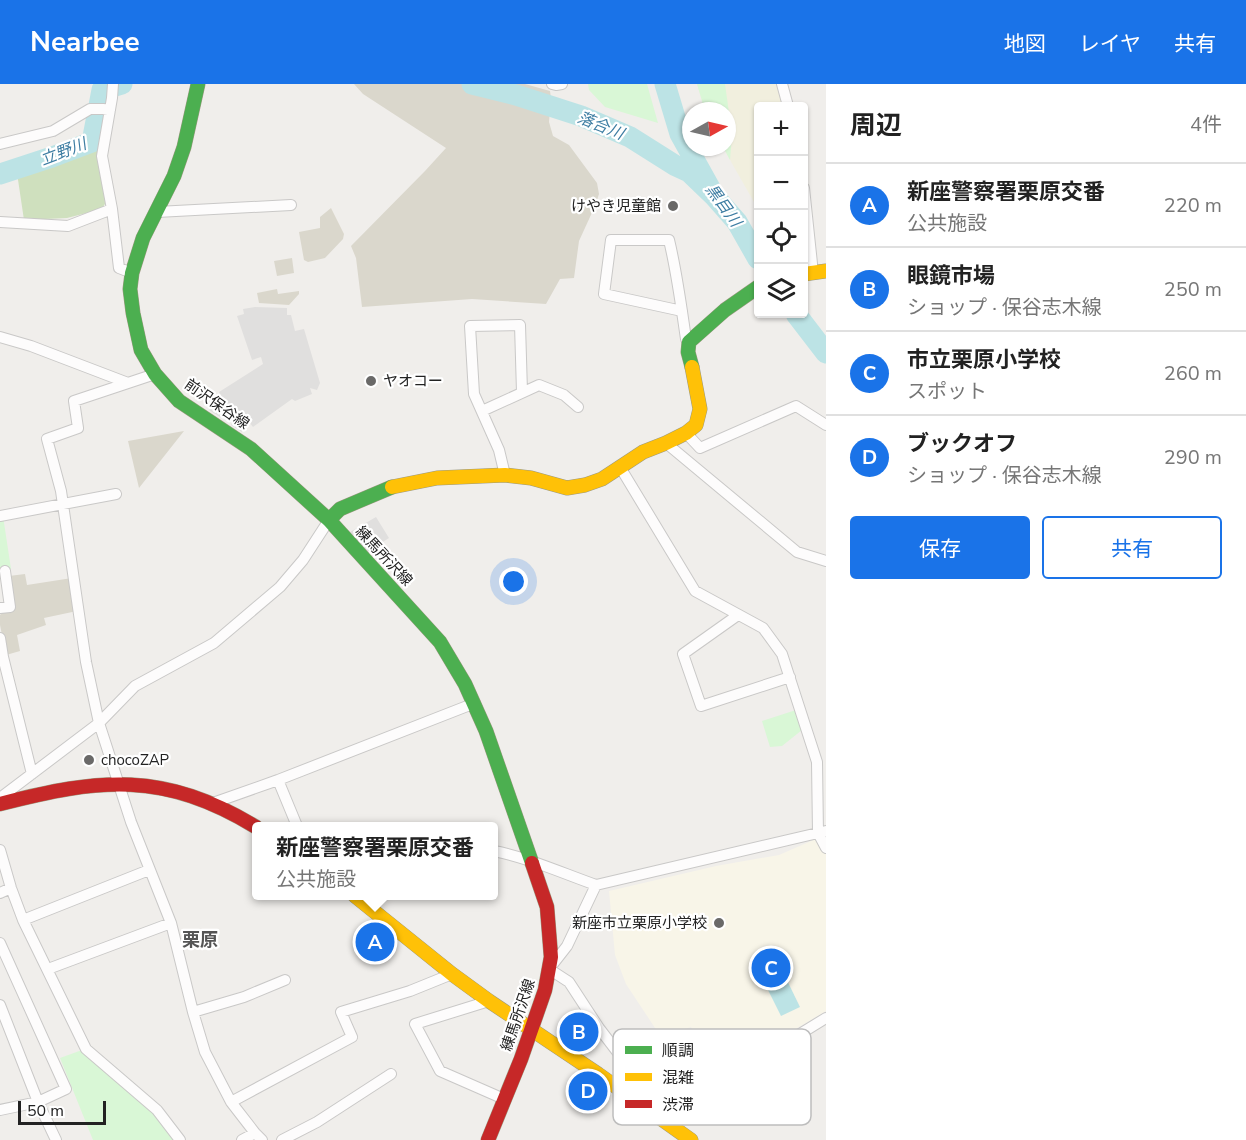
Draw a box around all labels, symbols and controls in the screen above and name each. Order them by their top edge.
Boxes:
text: Nearbee [30,23,140,61]
text: 地図 [1004,30,1046,58]
text: レイヤ [1079,30,1141,58]
text: 共有 [1174,30,1216,58]
north arrow [682,102,736,156]
map controls [754,102,808,318]
button: + [754,102,808,156]
water label: 落合川 [574,107,629,146]
text: 周辺 [850,108,902,143]
text: 4件 [1190,111,1222,138]
water label: 立野川 [37,132,92,171]
button: − [754,156,808,210]
text: 新座警察署栗原交番 [907,177,1105,207]
water label: 黒目川 [700,180,747,233]
text: A [862,192,877,219]
text: 220 m [1164,192,1222,219]
place label: けやき児童館 [571,196,661,216]
marker: けやき児童館 [666,199,680,213]
button: locate [754,210,808,264]
text: 公共施設 [907,210,987,237]
text: 眼鏡市場 [907,261,995,291]
button: layers [754,264,808,318]
text: B [863,276,876,303]
text: 250 m [1164,276,1222,303]
text: ショップ · 保谷志木線 [907,294,1102,321]
text: 市立栗原小学校 [907,345,1061,375]
text: C [863,360,876,387]
text: 260 m [1164,360,1222,387]
place label: ヤオコー [383,371,443,391]
street label: 前沢保谷線 [181,374,253,434]
marker: ヤオコー [364,374,378,388]
text: スポット [907,378,987,405]
text: ブックオフ [907,429,1017,459]
text: D [862,444,877,471]
text: 290 m [1164,444,1222,471]
text: ショップ · 保谷志木線 [907,462,1102,489]
button: 保存 [850,516,1030,579]
button: 共有 [1042,516,1222,579]
street label: 練馬所沢線 [351,522,417,590]
your location [499,567,528,596]
place label: chocoZAP [101,750,170,770]
marker: chocoZAP [82,753,96,767]
popup [252,822,498,900]
text: 新座警察署栗原交番 [276,833,474,863]
text: 公共施設 [276,866,356,893]
place label: 新座市立栗原小学校 [572,913,707,933]
marker: 新座市立栗原小学校 [712,916,726,930]
pin: A [356,920,394,964]
district label: 栗原 [182,928,218,952]
pin: C [752,946,790,990]
street label: 練馬所沢線 [496,976,540,1054]
pin: B [560,1010,598,1054]
legend [613,1029,811,1125]
text: 順調 [662,1040,694,1062]
text: 混雑 [662,1067,694,1089]
pin: D [568,1068,608,1114]
text: 渋滞 [662,1094,694,1116]
scale bar [18,1098,106,1126]
text: 50 m [27,1100,64,1122]

